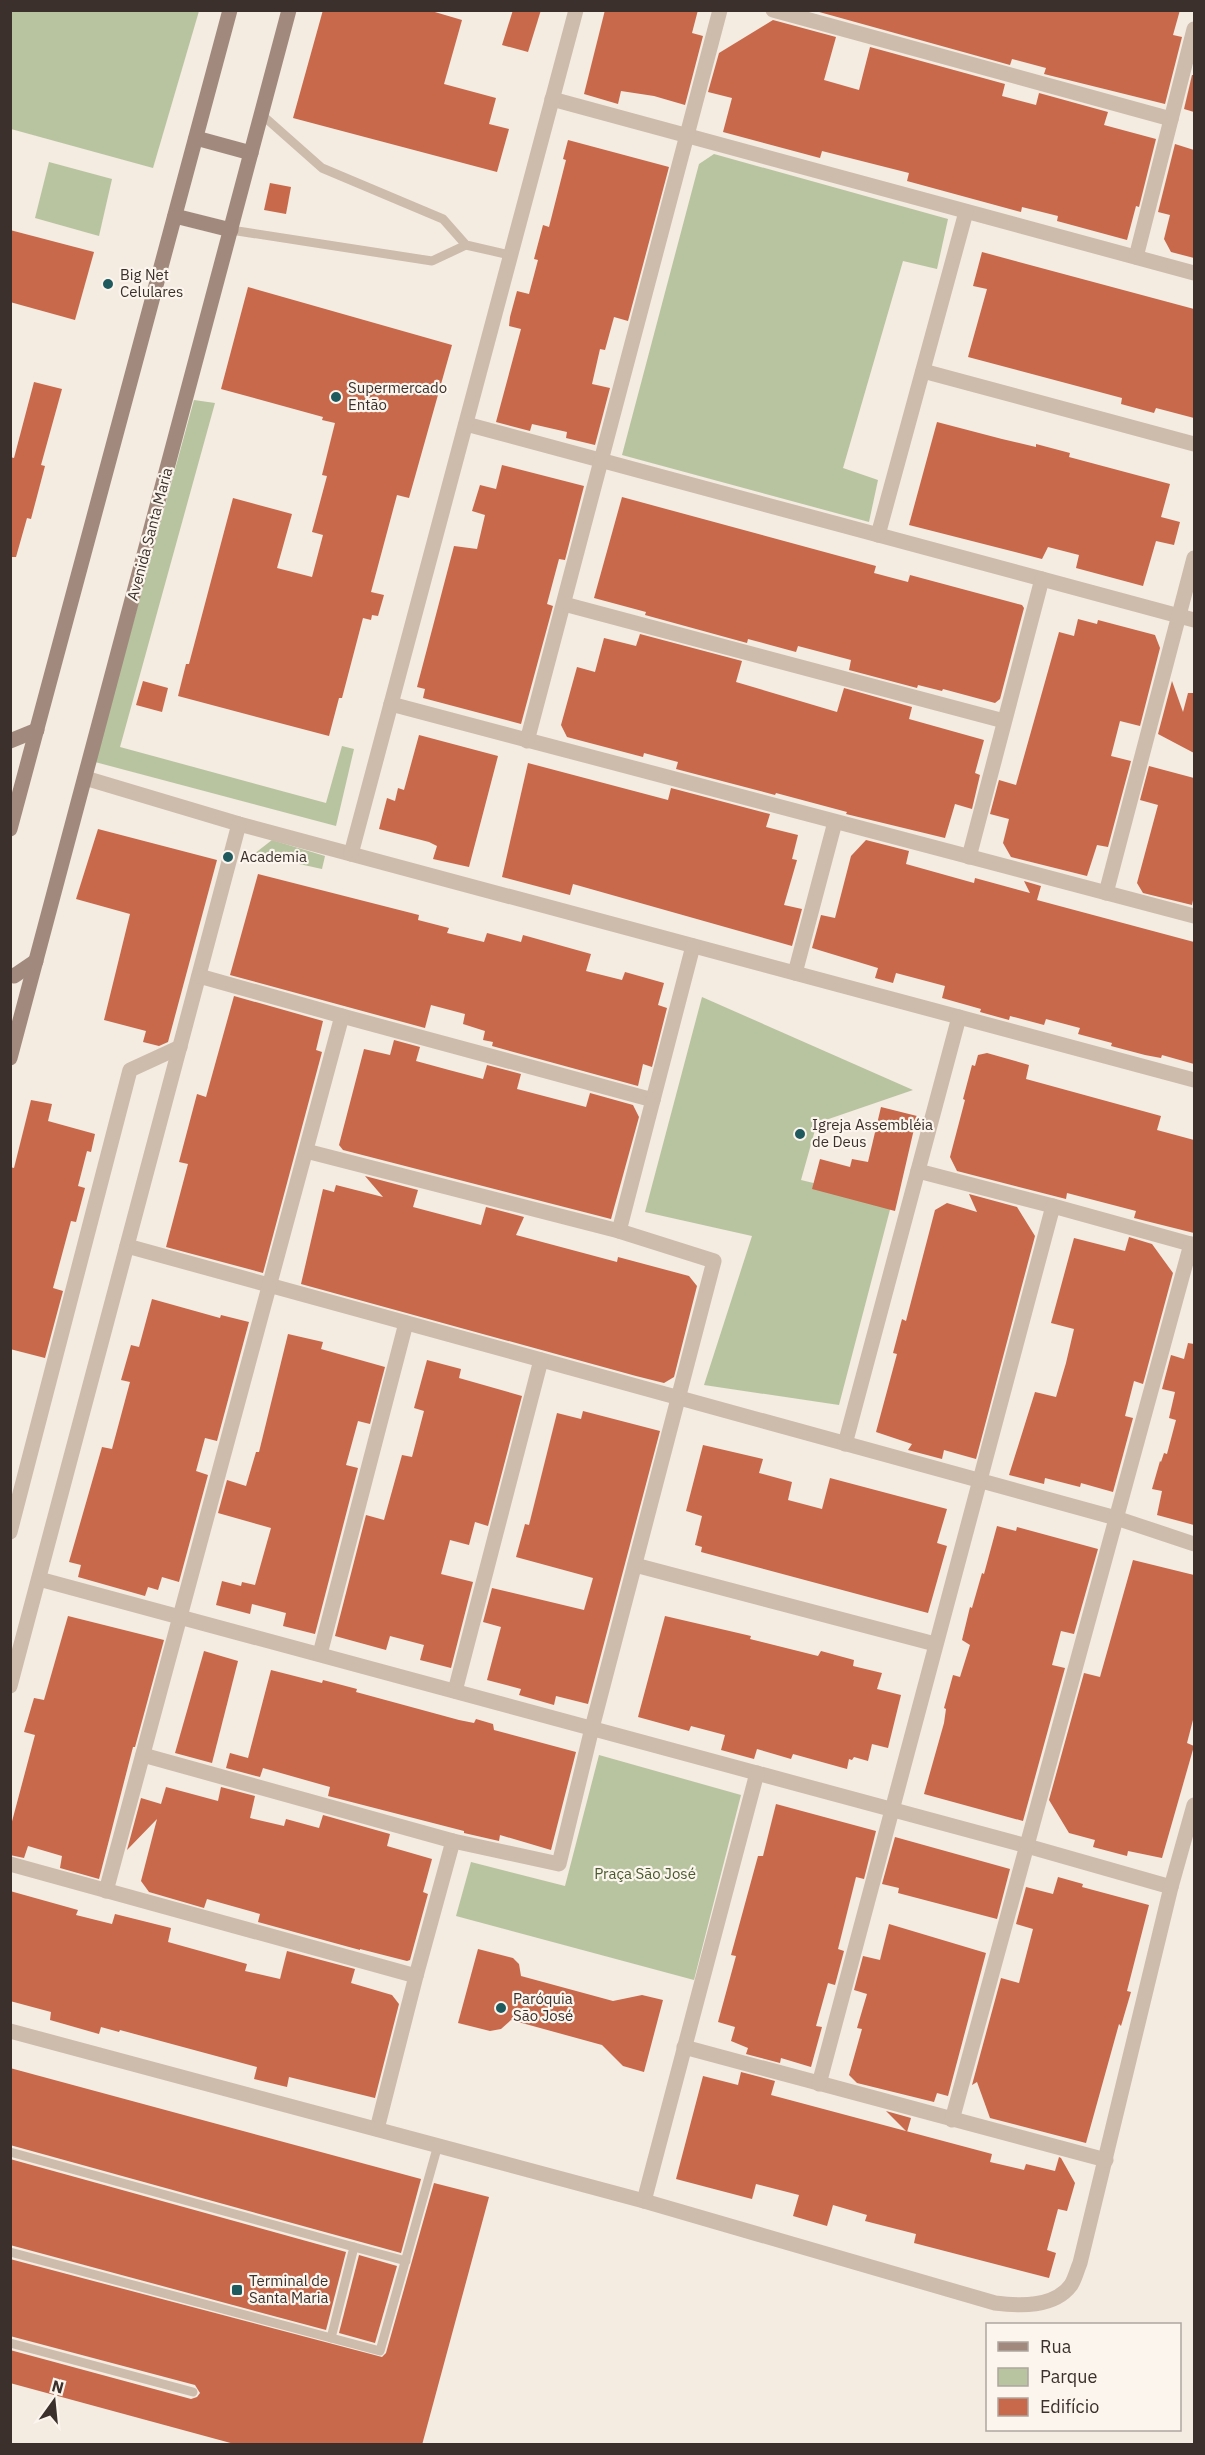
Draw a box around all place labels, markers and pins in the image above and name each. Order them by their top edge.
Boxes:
place label: Big Net Celulares [120,265,183,301]
marker: Big Net Celulares [101,277,115,291]
place label: Supermercado Então [348,378,447,414]
marker: Supermercado Então [329,390,343,404]
place label: Academia [240,847,307,866]
marker: Academia [221,850,235,864]
place label: Igreja Assembléia de Deus [812,1115,933,1151]
marker: Igreja Assembléia de Deus [793,1127,807,1141]
place label: Paróquia São José [513,1989,573,2025]
marker: Paróquia São José [494,2001,508,2015]
place label: Terminal de Santa Maria [249,2271,329,2307]
marker: Terminal de Santa Maria [230,2283,244,2297]

